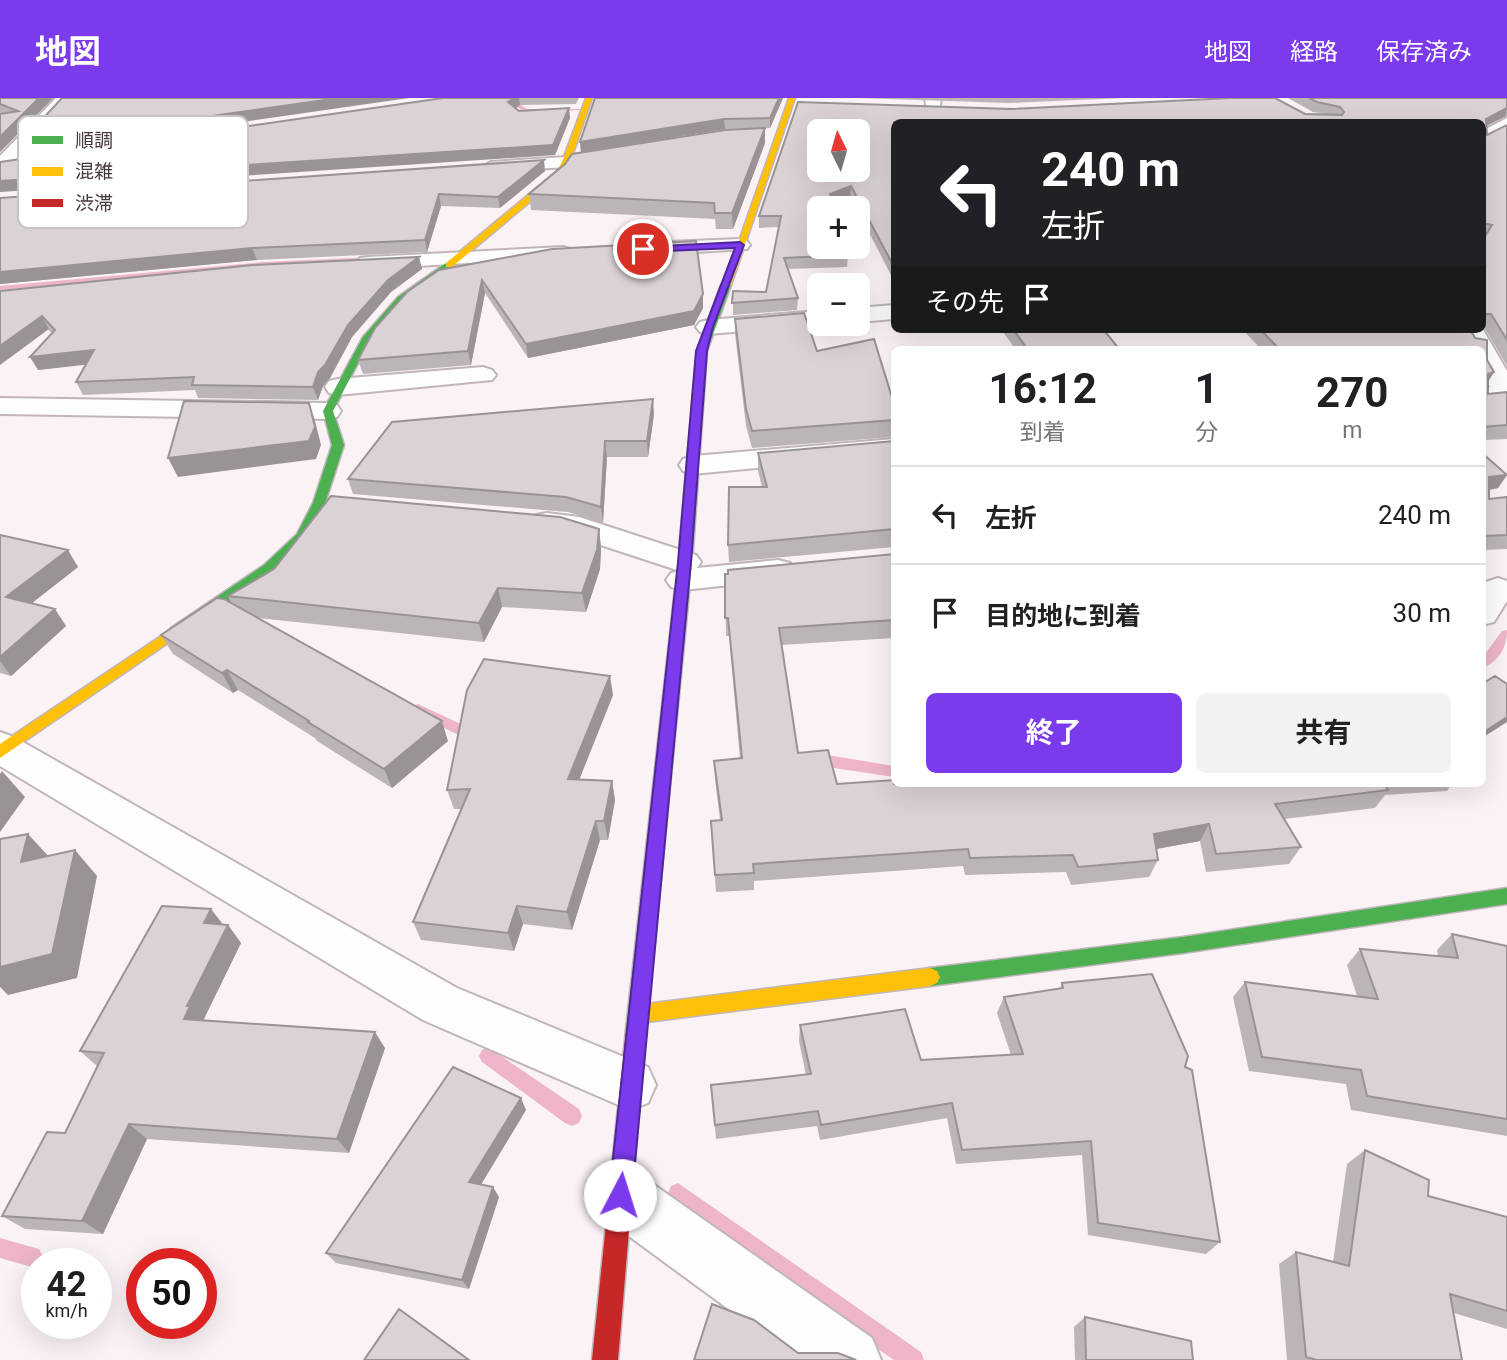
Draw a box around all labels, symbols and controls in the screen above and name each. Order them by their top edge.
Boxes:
text: 地図 [35,32,101,71]
text: 地図 [1204,38,1252,66]
text: 経路 [1290,38,1338,66]
text: 保存済み [1376,38,1472,66]
legend [18,116,248,228]
north arrow [807,119,870,182]
map controls [807,119,870,336]
text: 順調 [75,129,113,152]
text: 240 m [1041,141,1180,198]
icon: left [926,147,1017,238]
text: 混雑 [75,160,113,183]
text: 渋滞 [75,192,113,215]
button: + [807,196,870,259]
text: 左折 [1041,207,1105,245]
pin [613,219,673,279]
icon: arrive [624,230,662,268]
button: − [807,273,870,336]
icon: arrive [1018,280,1056,318]
text: その先 [926,287,1004,317]
text: 16:12 [989,364,1097,413]
text: 1 [1194,364,1219,413]
text: 270 [1316,368,1388,417]
text: m [1342,417,1362,444]
text: 到着 [1020,419,1066,446]
text: 分 [1195,419,1218,446]
icon: left [926,496,964,534]
text: 240 m [1378,500,1451,530]
text: 左折 [985,503,1037,533]
icon: arrive [926,594,964,632]
text: 30 m [1393,598,1451,628]
text: 目的地に到着 [985,601,1141,631]
button: 終了 [926,693,1182,773]
button: 共有 [1196,693,1451,773]
position arrow [583,1158,657,1232]
speed limit sign: 50 [126,1248,217,1339]
text: 42 [46,1264,87,1305]
text: km/h [45,1300,88,1321]

